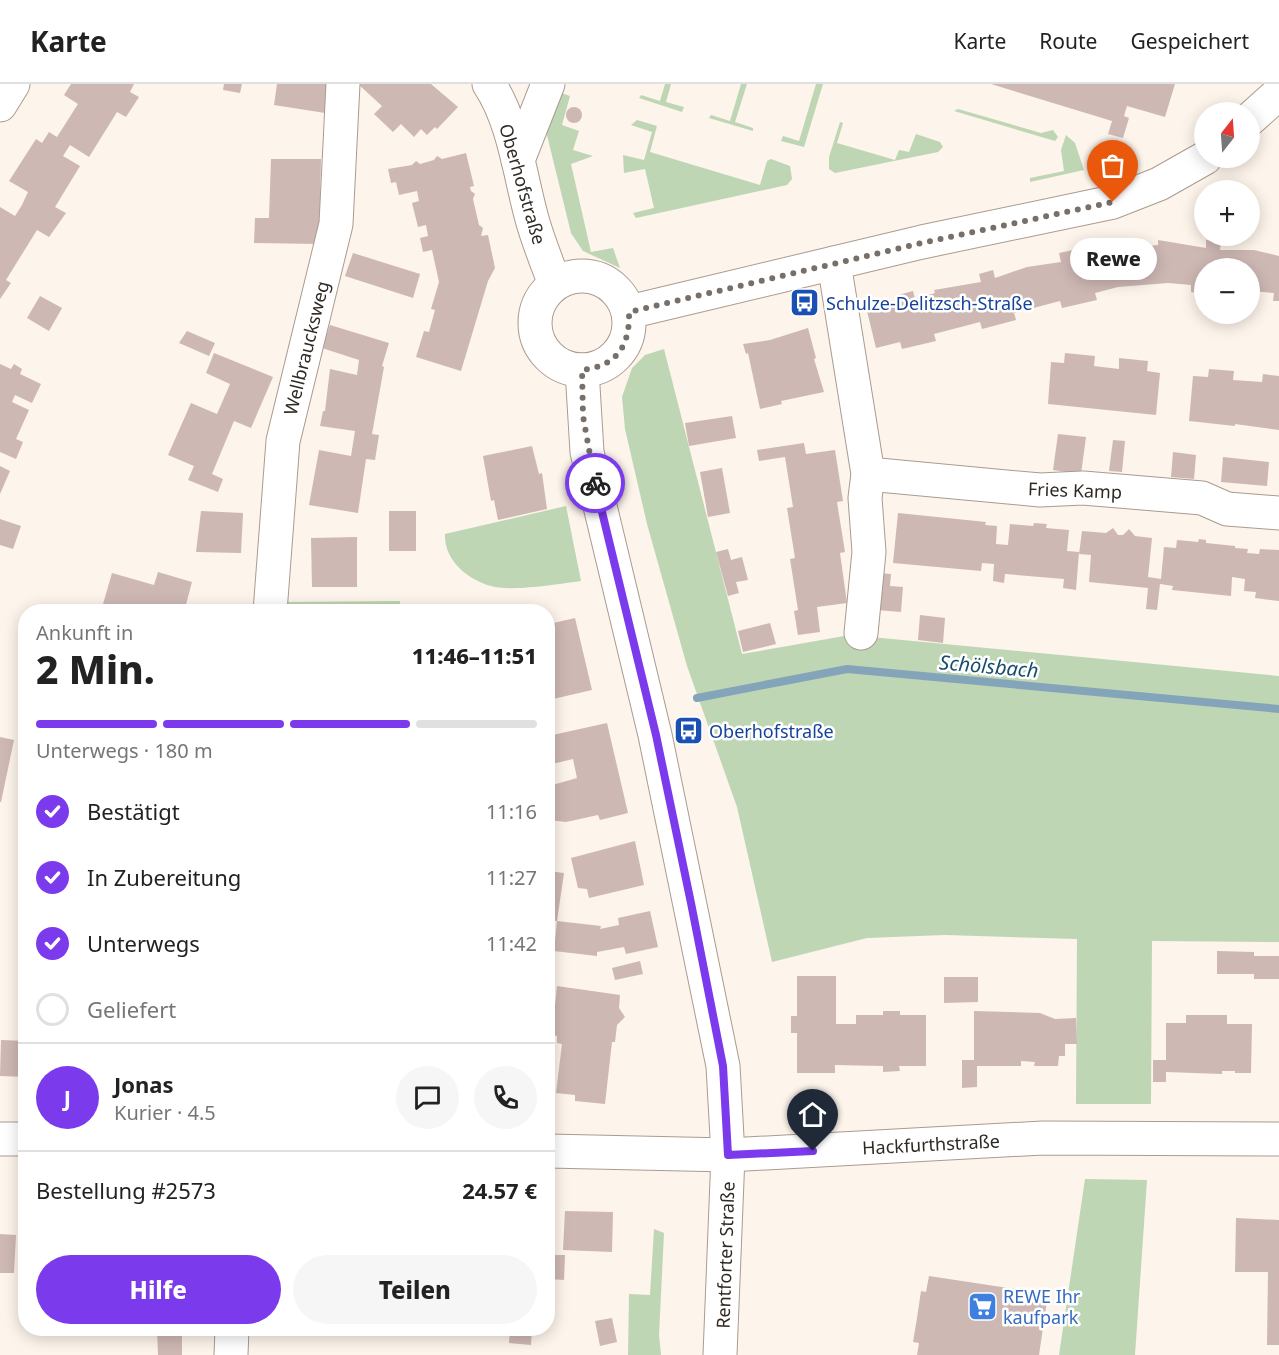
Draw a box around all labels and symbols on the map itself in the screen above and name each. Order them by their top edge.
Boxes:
north arrow [1194,102,1260,168]
street label: Oberhofstraße [494,121,552,247]
pin [1087,140,1138,202]
callout: Rewe [1070,238,1156,280]
street label: Wellbraucksweg [278,278,334,418]
bus stop icon: Schulze-Delitzsch-Straße [789,287,821,319]
place label: Schulze-Delitzsch-Straße [826,291,1033,315]
courier [565,453,625,513]
street label: Fries Kamp [1028,476,1122,504]
water label: Schölsbach [938,648,1040,684]
bus stop icon: Oberhofstraße [672,715,704,747]
place label: Oberhofstraße [709,719,834,743]
pin [787,1089,838,1151]
street label: Hackfurthstraße [862,1128,1000,1160]
street label: Rentforter Straße [710,1181,740,1329]
place label: REWE Ihr kaufpark [1003,1284,1081,1329]
supermarket icon: REWE Ihr kaufpark [966,1290,998,1322]

